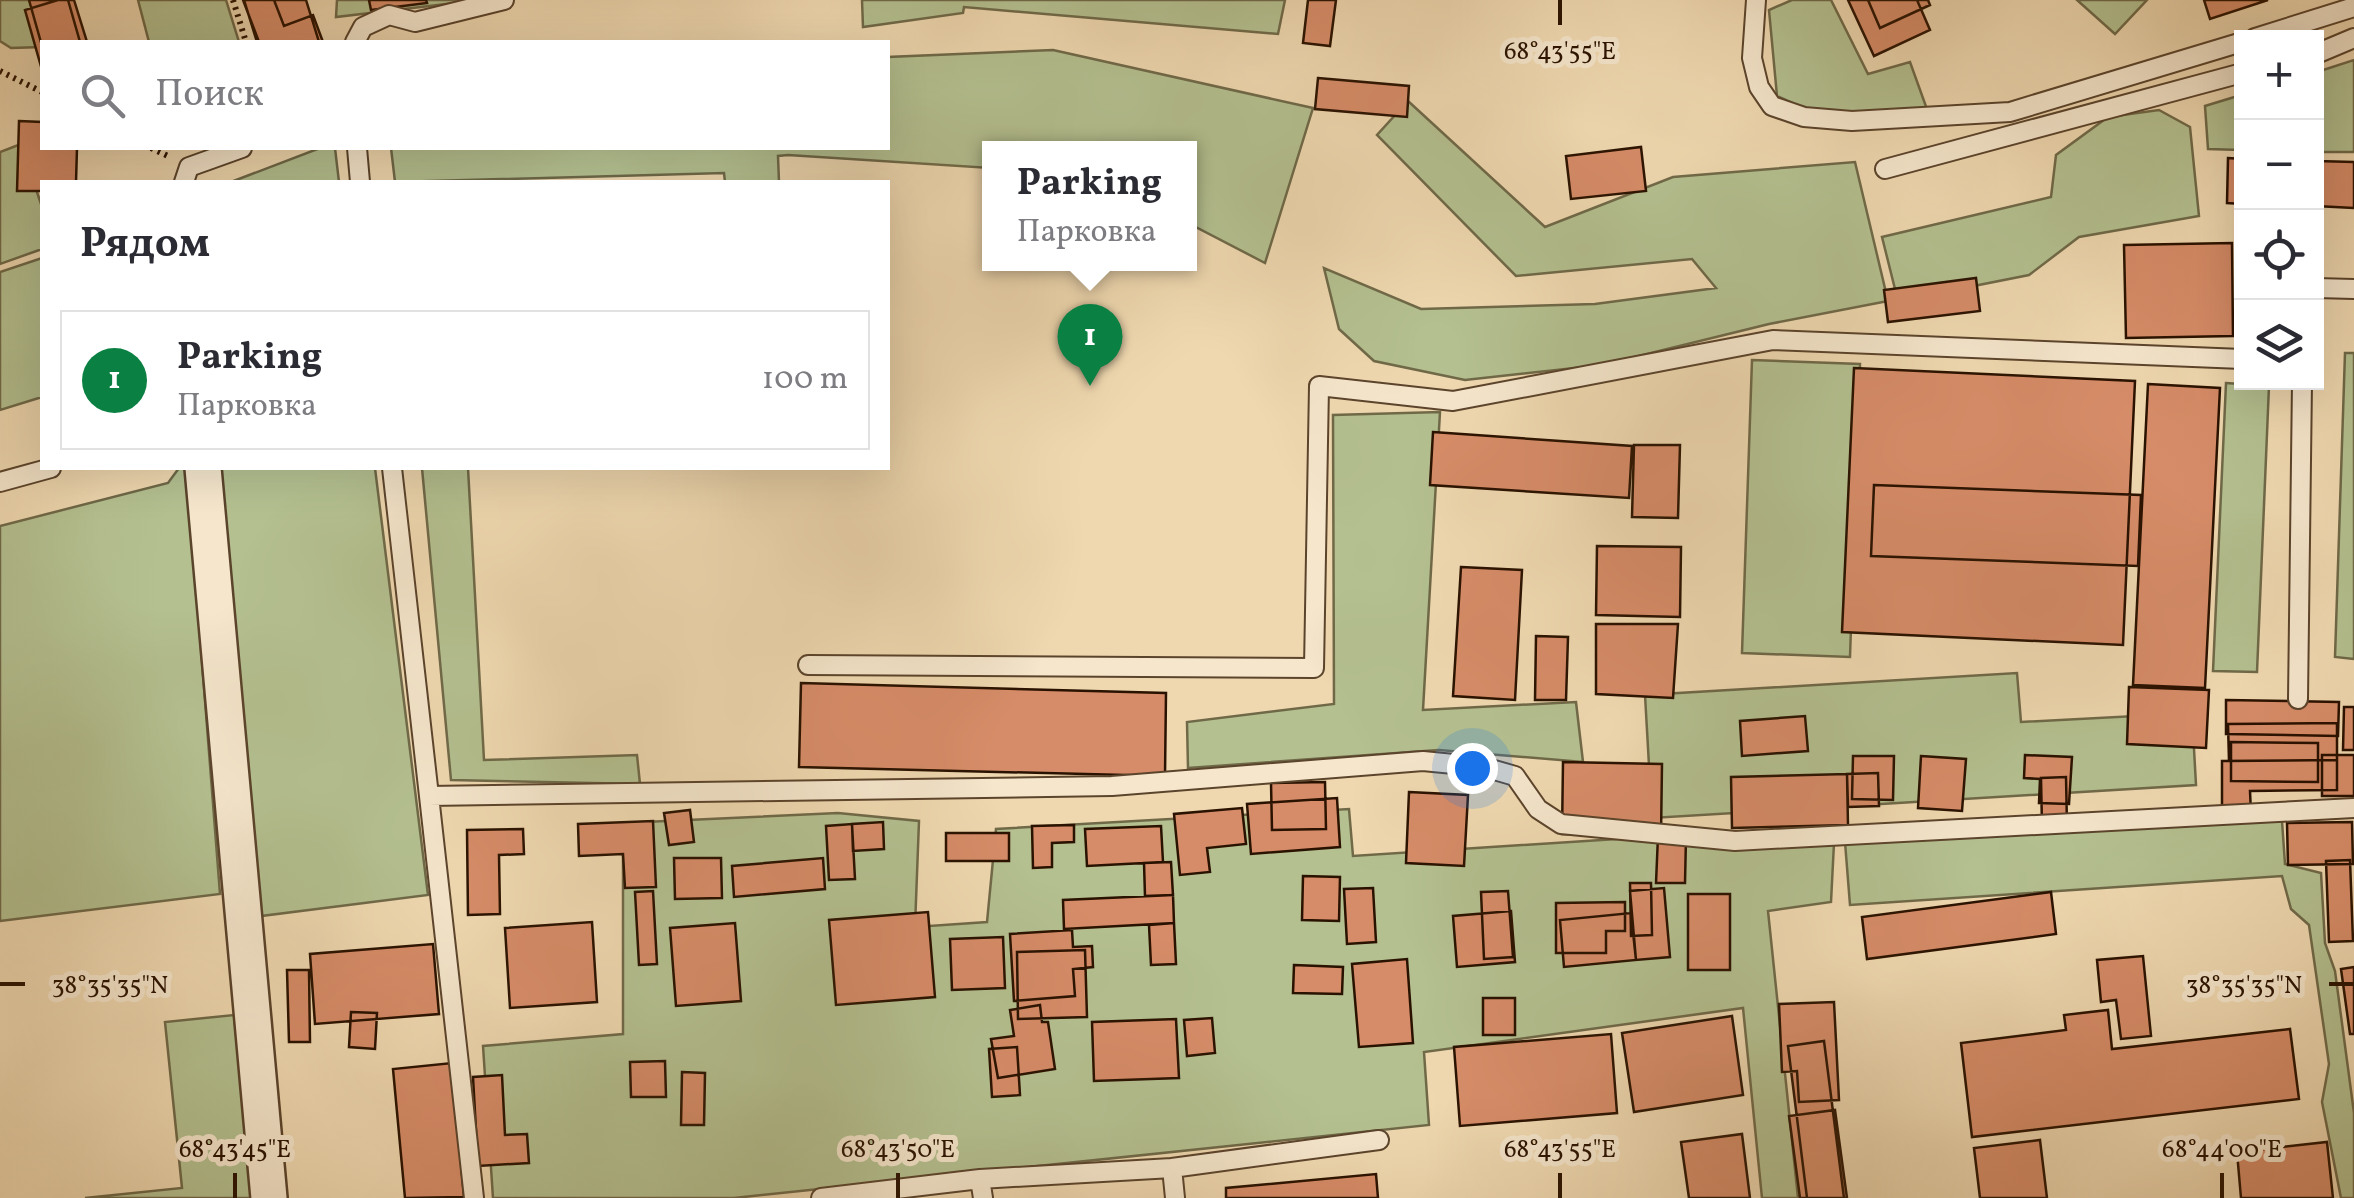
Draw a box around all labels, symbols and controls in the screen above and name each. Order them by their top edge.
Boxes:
map controls [2234,30,2324,390]
button: + [2234,30,2324,120]
text: 68°43'55"E [1504,35,1616,70]
search box [40,40,890,150]
icon: search [75,68,130,123]
text: Поиск [155,69,264,122]
button: − [2234,120,2324,210]
popup [982,141,1197,271]
text: Parking [1017,158,1162,211]
button: locate [2234,210,2324,300]
text: Парковка [1017,211,1157,255]
text: Рядом [80,216,210,275]
button: layers [2234,300,2324,390]
pin: 1 [1058,304,1122,386]
text: Parking [177,332,322,385]
text: 1 [108,358,121,402]
text: 100 m [762,358,848,402]
text: Парковка [177,385,317,429]
your location [1447,743,1498,794]
text: 38°35'35"N [52,969,168,1004]
text: 38°35'35"N [2186,969,2302,1004]
text: 68°43'45"E [179,1133,291,1168]
text: 68°43'50"E [841,1133,955,1168]
text: 68°43'55"E [1504,1133,1616,1168]
text: 68°44'00"E [2162,1133,2282,1168]

